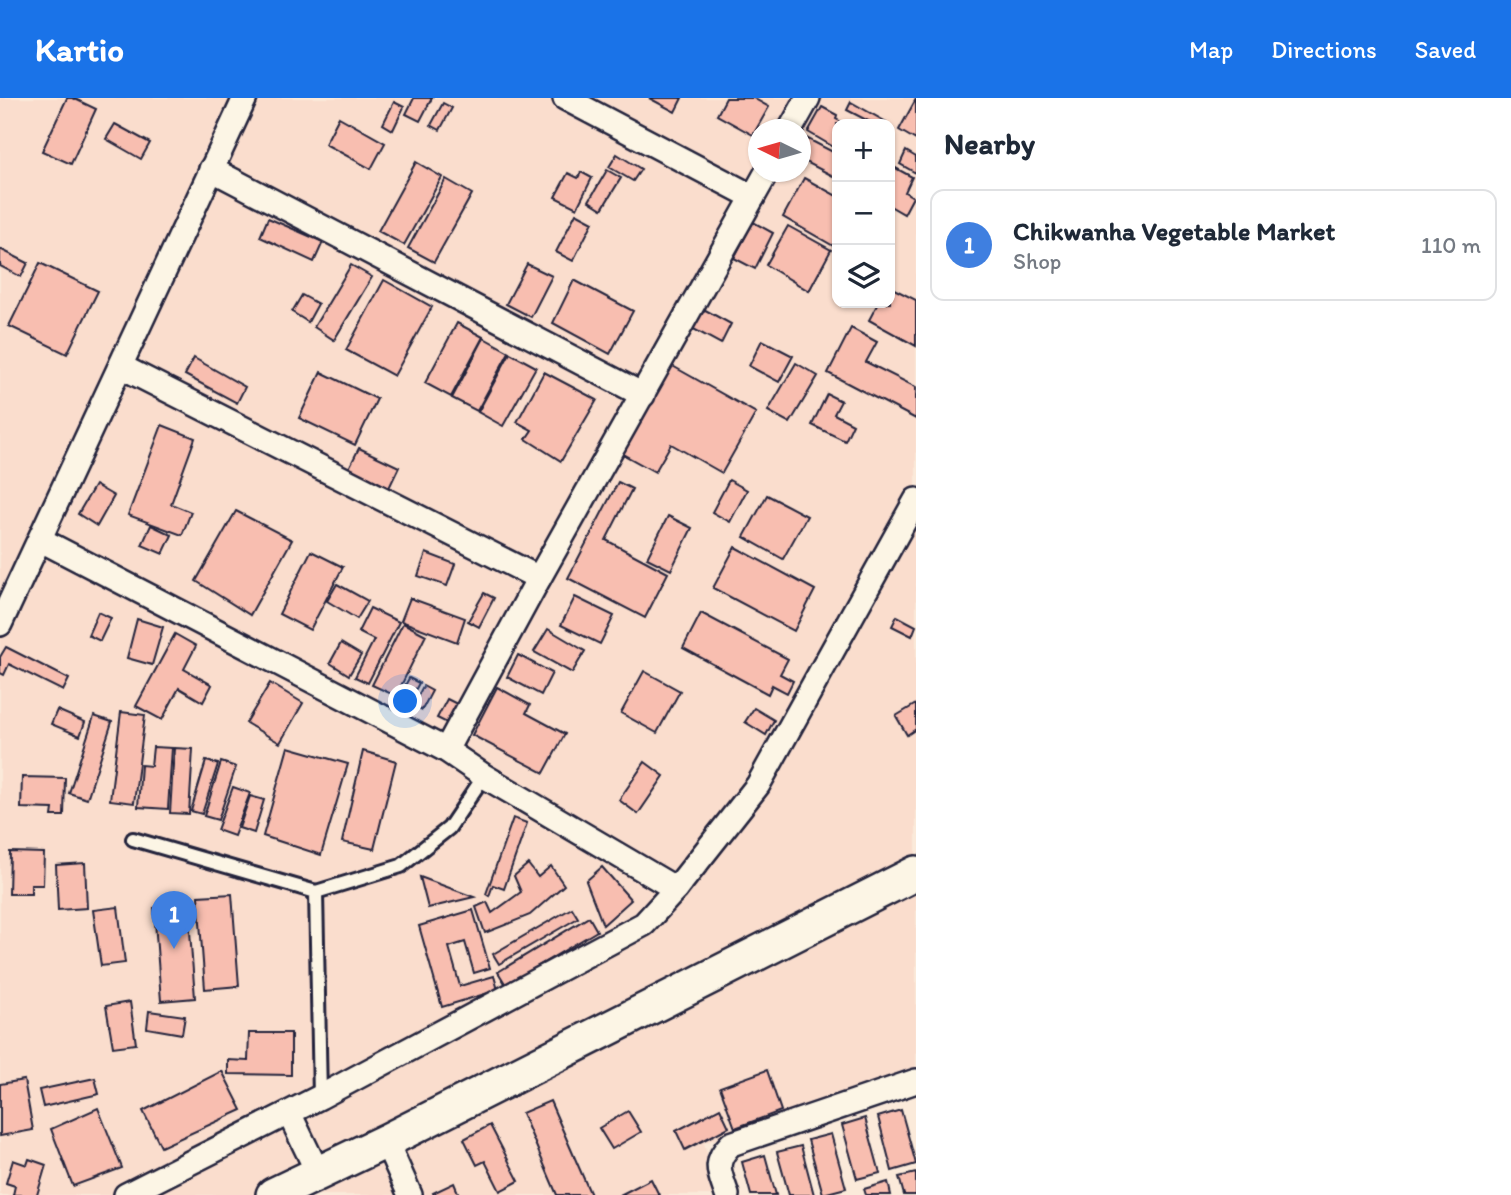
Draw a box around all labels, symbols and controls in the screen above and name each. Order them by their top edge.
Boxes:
text: Kartio [35,30,124,69]
text: Map [1189,35,1233,64]
text: Directions [1271,35,1377,64]
text: Saved [1415,35,1476,64]
north arrow [748,119,811,182]
map controls [832,119,895,308]
button: + [832,119,895,182]
text: Nearby [944,125,1035,162]
button: − [832,182,895,245]
text: Chikwanha Vegetable Market [1013,215,1335,247]
text: 1 [964,231,974,259]
text: 110 m [1421,231,1481,259]
button: layers [832,245,895,308]
text: Shop [1013,247,1061,275]
your location [388,684,422,718]
pin: 1 [151,891,197,949]

